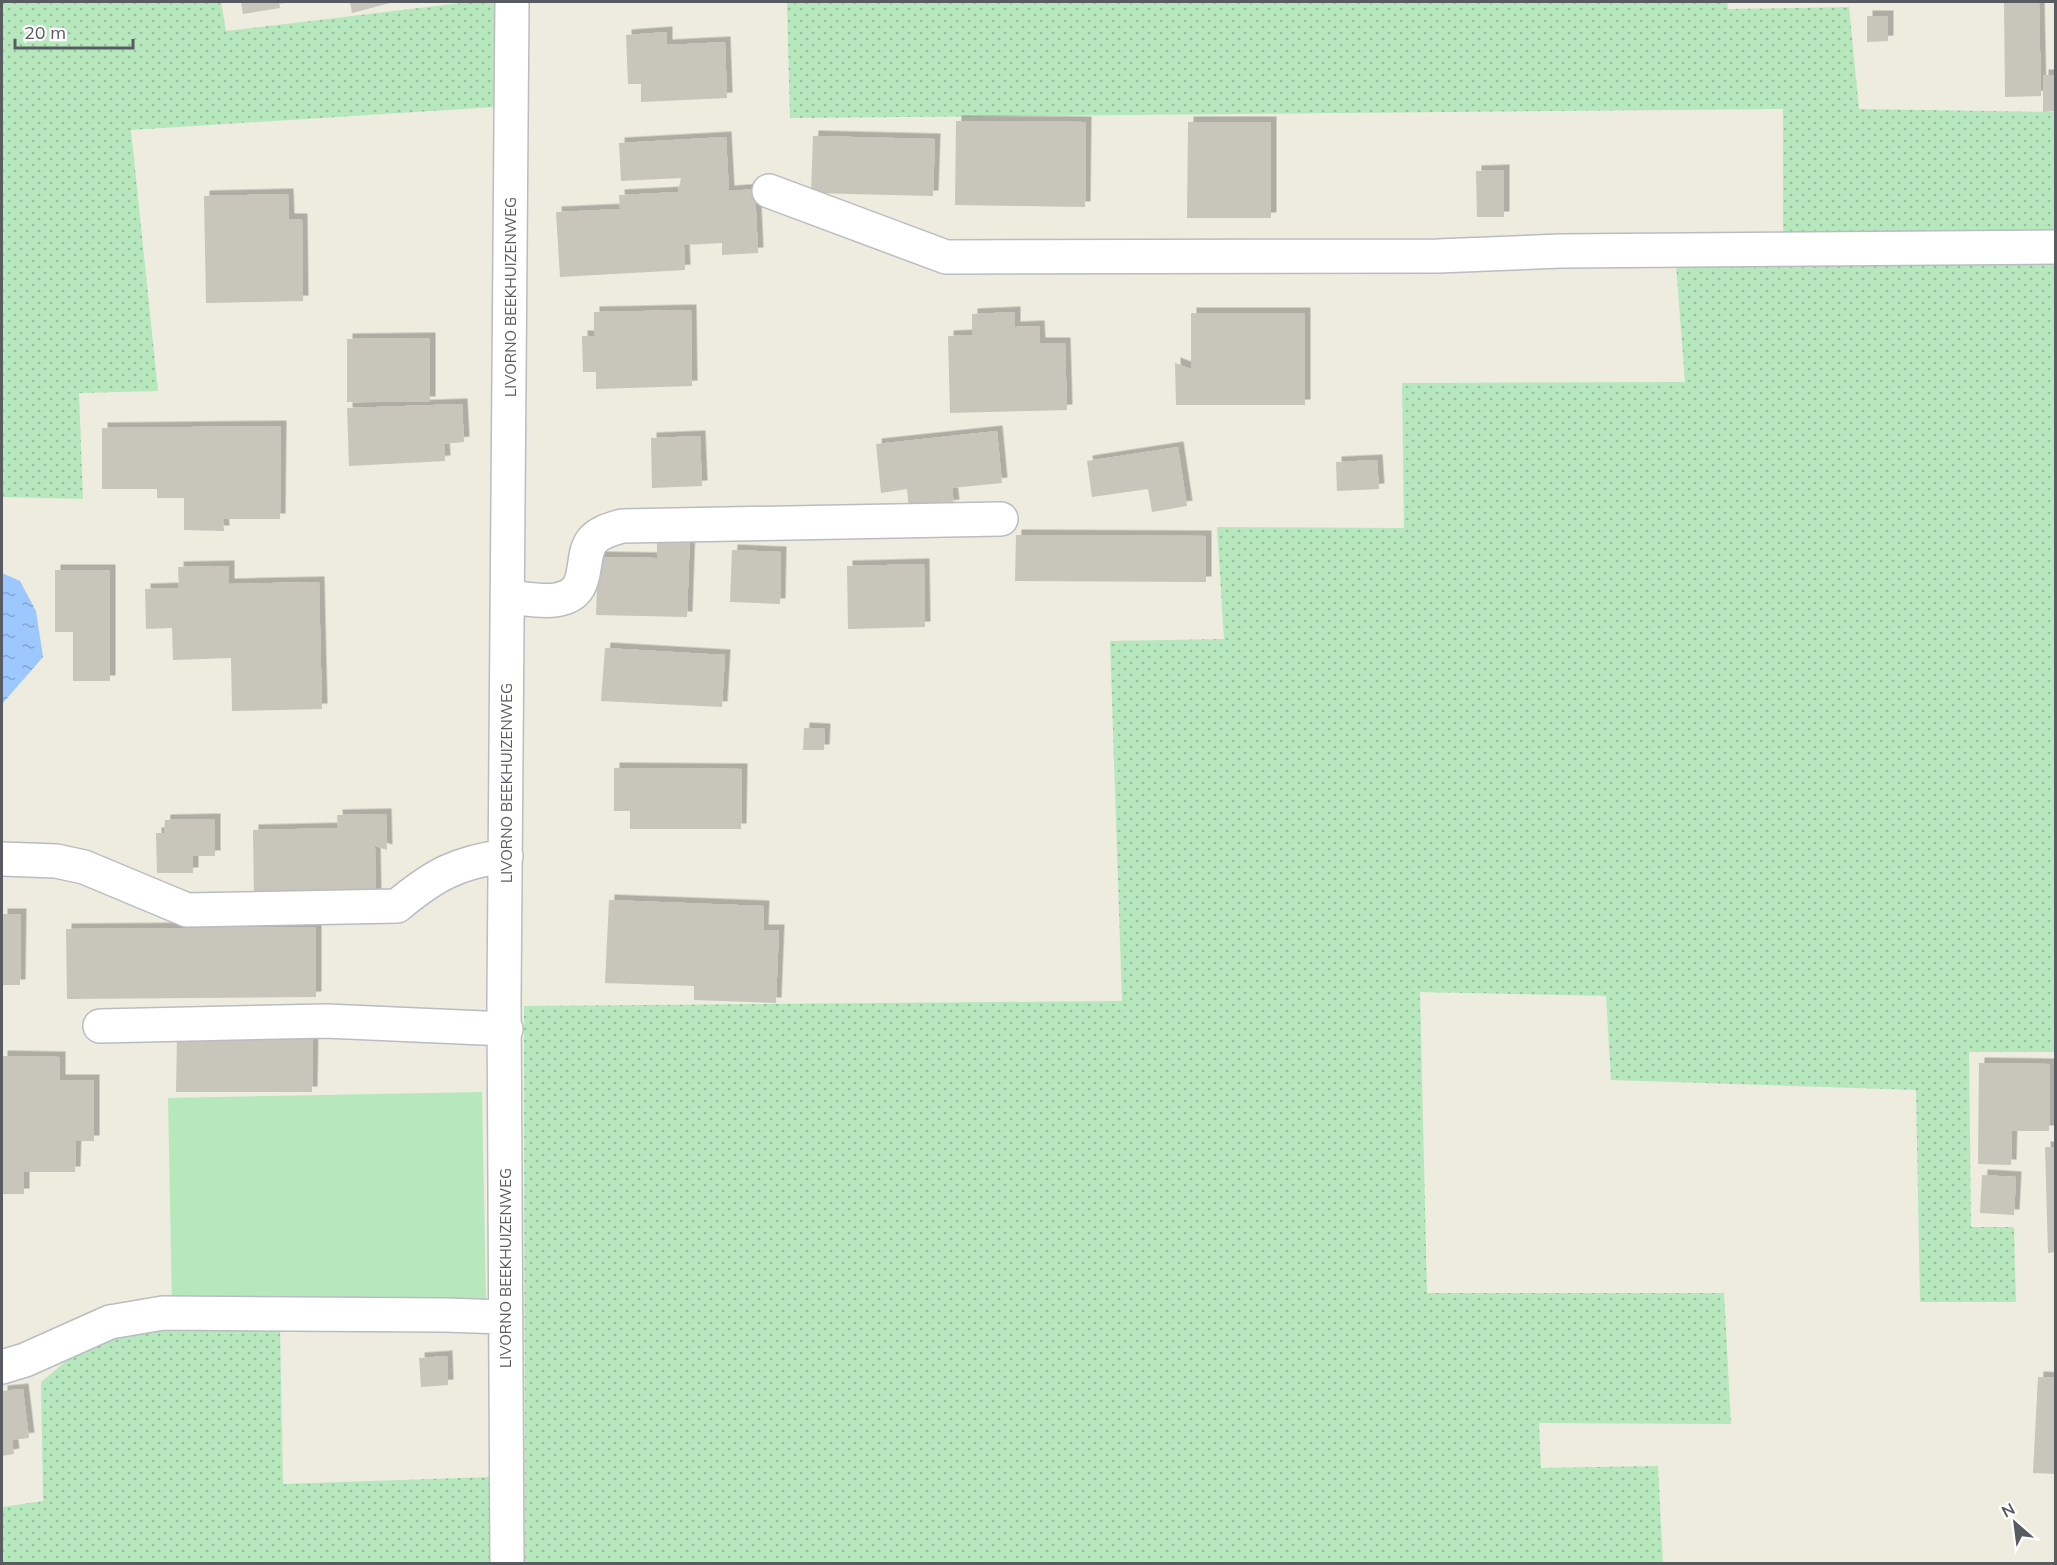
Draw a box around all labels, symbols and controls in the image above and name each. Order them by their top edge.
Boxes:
scale bar [15,12,134,50]
text: 20 m [24,21,66,44]
street label: LIVORNO BEEKHUIZENWEG [501,197,520,397]
street label: LIVORNO BEEKHUIZENWEG [497,683,516,883]
street label: LIVORNO BEEKHUIZENWEG [496,1168,515,1368]
north arrow [1985,1493,2045,1553]
text: N [1998,1498,2018,1521]

